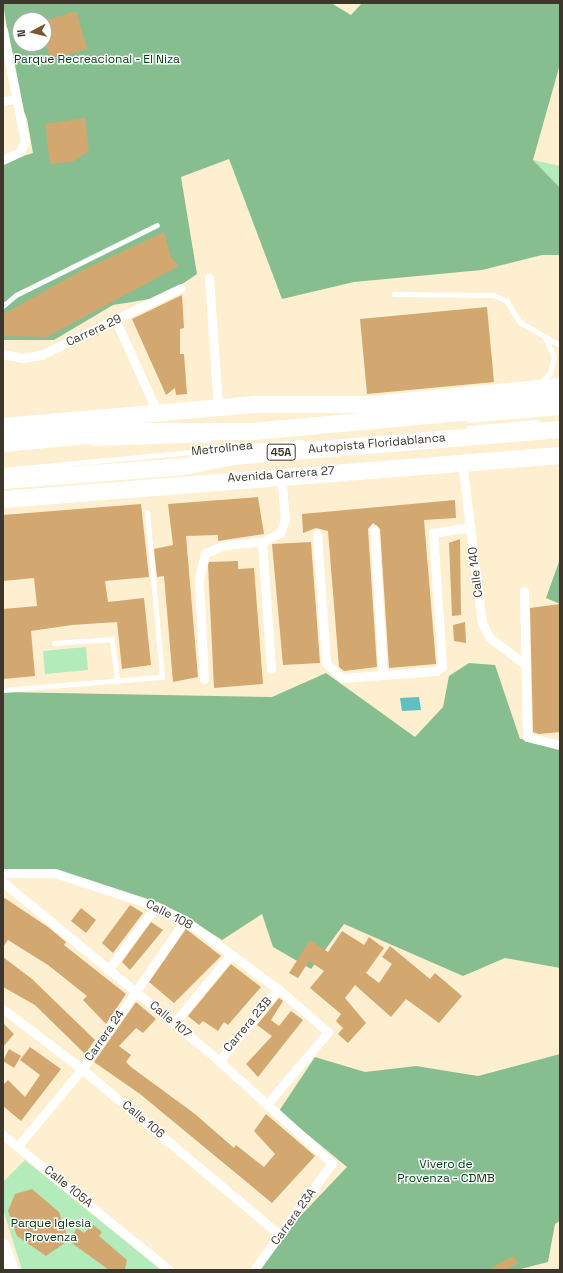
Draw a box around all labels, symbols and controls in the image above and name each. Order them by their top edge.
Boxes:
north arrow [12,12,52,52]
text: N [14,29,28,38]
park label: Parque Recreacional - El Niza [14,53,180,67]
street label: Carrera 29 [64,312,124,350]
street label: Autopista Floridablanca [308,431,446,457]
street label: Metrolínea [191,439,253,459]
road number: 45A [266,443,296,461]
street label: Avenida Carrera 27 [227,464,335,486]
street label: Calle 140 [466,546,486,598]
street label: Calle 108 [143,897,195,933]
street label: Carrera 23B [221,995,275,1055]
street label: Calle 107 [146,998,194,1042]
street label: Carrera 24 [82,1008,128,1064]
street label: Calle 106 [119,1098,167,1142]
park label: Vivero de Provenza - CDMB [397,1158,495,1186]
street label: Calle 105A [41,1163,95,1211]
street label: Carrera 23A [269,1186,319,1248]
park label: Parque Iglesia Provenza [11,1217,91,1245]

